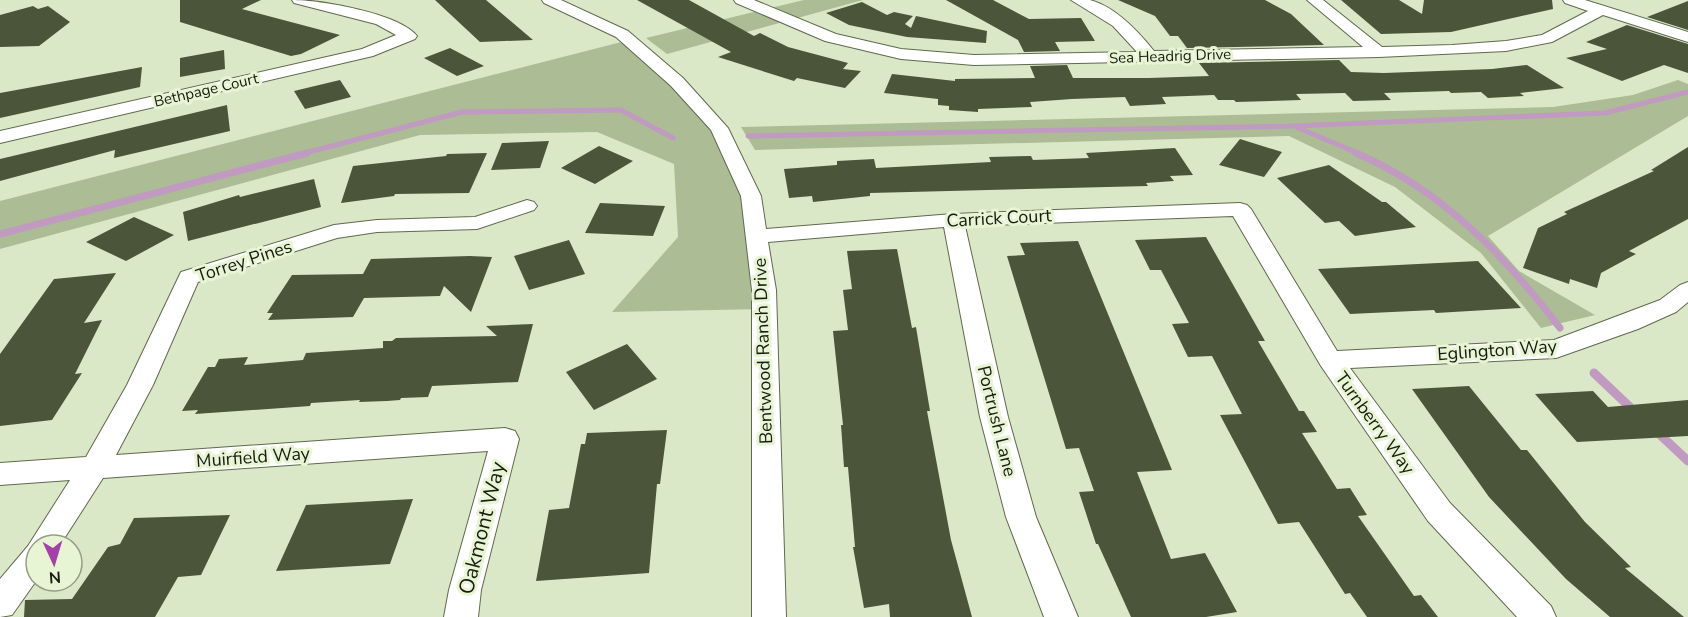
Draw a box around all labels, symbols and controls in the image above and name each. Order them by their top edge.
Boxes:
street label: Sea Headrig Drive [1109,44,1231,68]
street label: Bethpage Court [152,68,261,112]
street label: Carrick Court [946,203,1053,233]
street label: Torrey Pines [193,234,295,288]
street label: Bentwood Ranch Drive [748,258,778,444]
street label: Eglington Way [1436,334,1558,366]
street label: Portrush Lane [972,363,1022,479]
street label: Turnberry Way [1330,367,1421,480]
street label: Muirfield Way [195,441,311,473]
street label: Oakmont Way [452,459,512,597]
north arrow [24,533,84,593]
text: N [48,566,62,588]

